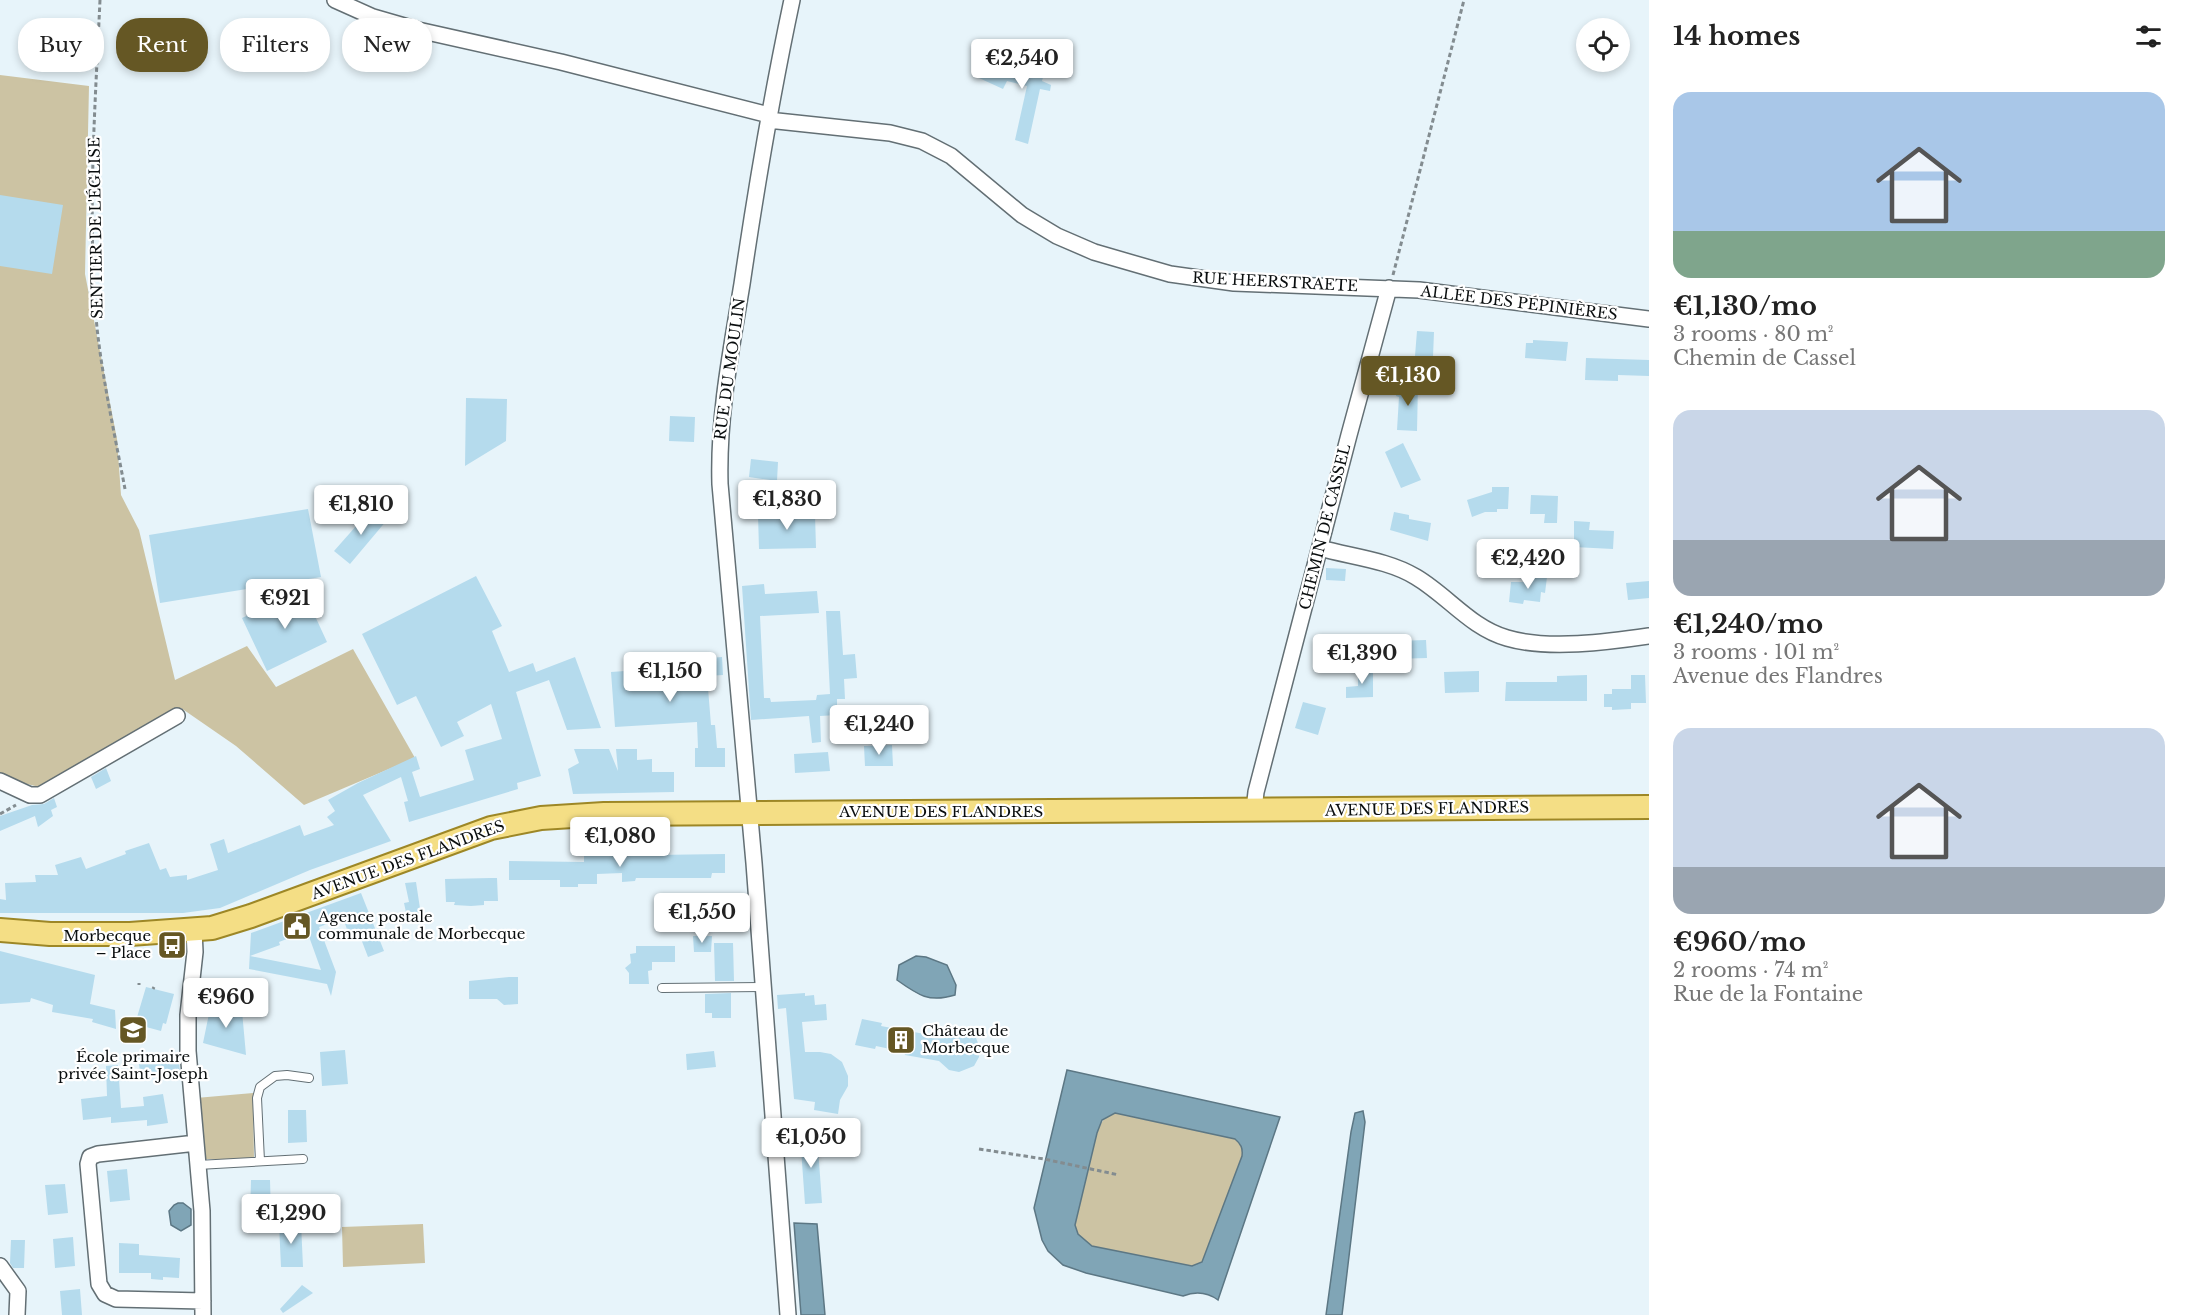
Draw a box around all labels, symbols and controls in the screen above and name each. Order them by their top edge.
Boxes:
chip: Buy [18,18,104,72]
chip: Rent [116,18,208,72]
chip: Filters [220,18,330,72]
chip: New [342,18,432,72]
map controls [1576,18,1630,72]
button: locate [1576,18,1630,72]
text: 14 homes [1673,20,1800,52]
icon: filters [2132,20,2165,53]
pin: €2,540 [973,39,1071,90]
text: €2,540 [985,46,1059,70]
icon: home [1865,131,1973,239]
street label: SENTIER DE L'ÉGLISE [84,137,107,319]
street label: RUE HEERSTRAETE [1192,268,1358,295]
street label: ALLÉE DES PÉPINIÈRES [1419,281,1619,324]
text: €1,130/mo [1673,290,1817,322]
street label: RUE DU MOULIN [710,296,749,441]
text: 3 rooms · 80 m² [1673,322,1834,346]
text: Chemin de Cassel [1673,346,1856,370]
pin: €1,130 [1359,356,1457,407]
text: €1,130 [1375,363,1441,387]
street label: CHEMIN DE CASSEL [1295,442,1354,612]
icon: home [1865,449,1973,557]
pin: €1,830 [738,480,836,531]
pin: €1,810 [312,485,410,536]
text: €1,830 [752,487,822,511]
text: €1,810 [328,492,394,516]
pin: €2,420 [1479,539,1577,590]
text: €2,420 [1491,546,1565,570]
pin: €921 [249,579,321,630]
text: €921 [260,586,310,610]
text: €1,240/mo [1673,608,1823,640]
pin: €1,390 [1313,634,1411,685]
text: 3 rooms · 101 m² [1673,640,1839,664]
text: €1,390 [1327,641,1397,665]
pin: €1,150 [621,652,719,703]
text: €1,150 [638,659,702,683]
text: Avenue des Flandres [1673,664,1883,688]
pin: €1,240 [830,705,928,756]
text: €1,240 [844,712,914,736]
icon: home [1865,767,1973,875]
street label: AVENUE DES FLANDRES [1324,797,1529,820]
street label: AVENUE DES FLANDRES [838,802,1043,821]
street label: AVENUE DES FLANDRES [308,816,507,904]
pin: €1,080 [571,817,669,868]
text: €1,080 [584,824,656,848]
pin: €1,550 [653,893,751,944]
text: €1,550 [668,900,736,924]
place label: Agence postale communale de Morbecque [317,907,525,943]
public building icon: Agence postale communale de Morbecque [281,910,313,942]
place label: Morbecque – Place [63,926,151,962]
text: €960/mo [1673,926,1806,958]
bus stop icon: Morbecque – Place [156,929,188,961]
text: 2 rooms · 74 m² [1673,958,1829,982]
pin: €960 [190,978,262,1029]
text: Rue de la Fontaine [1673,982,1863,1006]
text: €960 [197,985,255,1009]
school or university icon: École primaire privée Saint-Joseph [117,1014,149,1046]
place label: Château de Morbecque [922,1021,1010,1057]
building icon: Château de Morbecque [885,1024,917,1056]
place label: École primaire privée Saint-Joseph [58,1047,208,1083]
pin: €1,050 [762,1118,860,1169]
text: €1,050 [776,1125,846,1149]
pin: €1,290 [242,1194,340,1245]
text: €1,290 [256,1201,326,1225]

